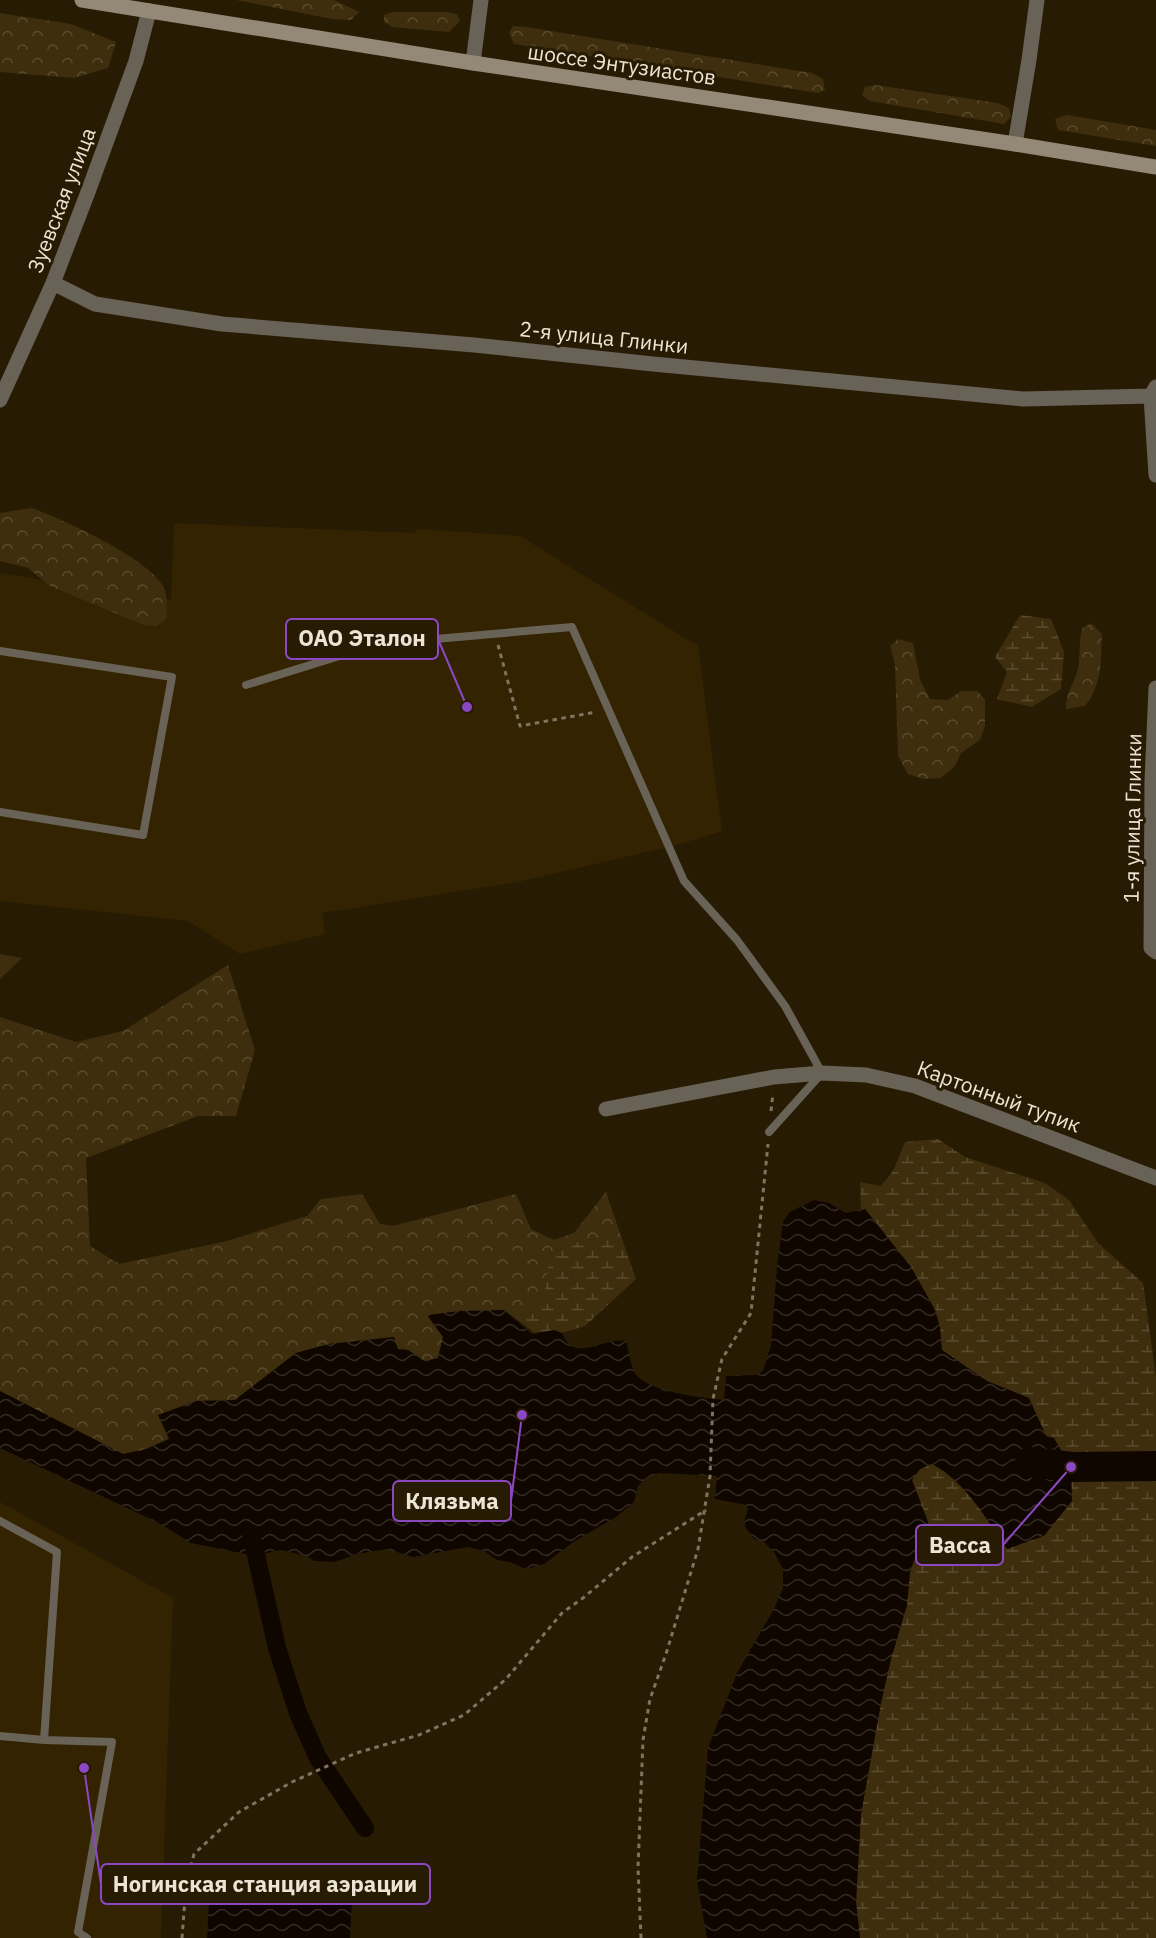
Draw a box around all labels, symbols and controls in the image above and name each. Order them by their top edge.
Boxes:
street label: шоссе Энтузиастов [526,37,718,91]
street label: Зуевская улица [20,123,102,277]
street label: 2-я улица Глинки [518,314,690,360]
callout: ОАО Эталон [286,619,438,659]
text: ОАО Эталон [298,623,426,652]
street label: 1-я улица Глинки [1117,733,1147,903]
street label: Картонный тупик [913,1053,1085,1139]
callout: Клязьма [393,1481,511,1521]
text: Клязьма [405,1486,499,1515]
callout: Васса [916,1525,1003,1565]
text: Васса [929,1530,991,1559]
callout: Ногинская станция аэрации [101,1864,430,1904]
text: Ногинская станция аэрации [113,1869,417,1898]

